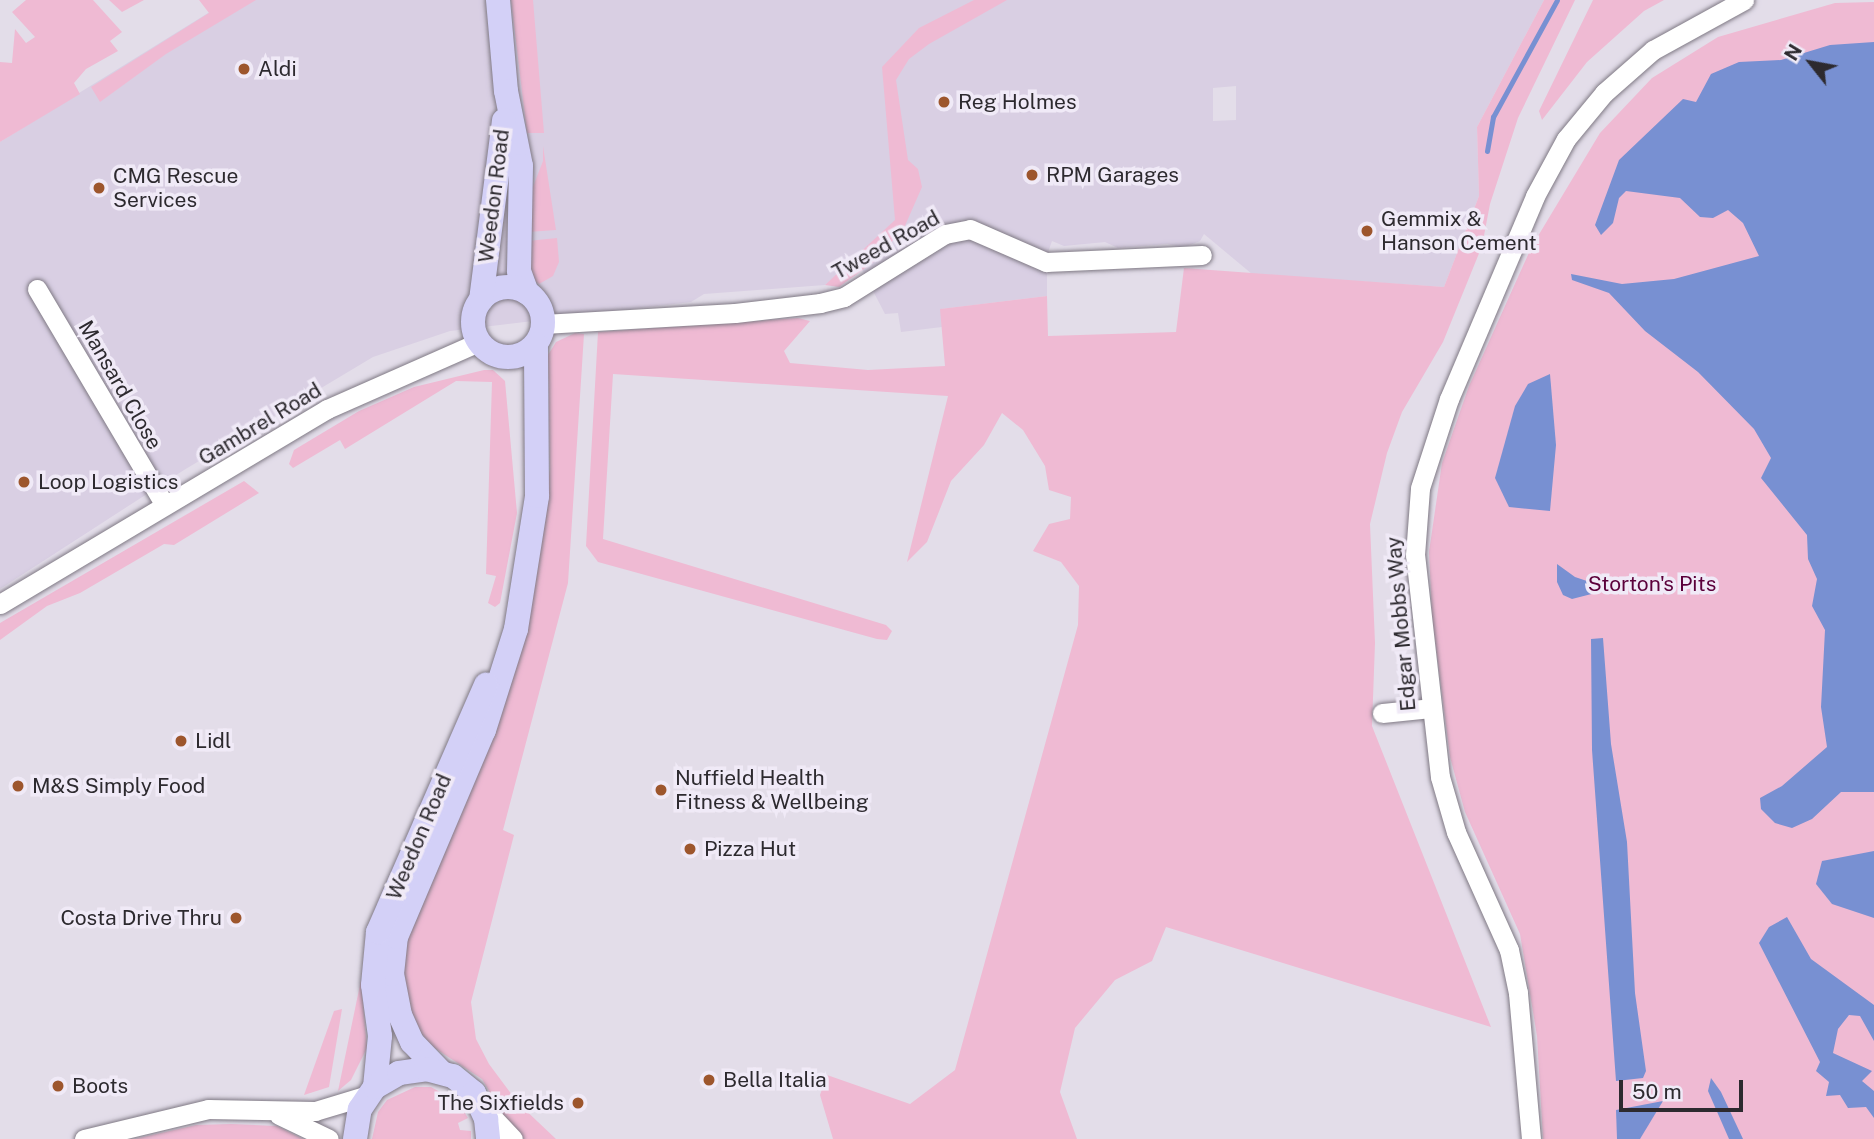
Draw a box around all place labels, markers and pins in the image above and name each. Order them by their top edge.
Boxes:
place label: Aldi [258,56,297,82]
marker: Aldi [236,61,252,77]
place label: Reg Holmes [958,89,1077,115]
marker: Reg Holmes [936,94,952,110]
place label: RPM Garages [1046,162,1179,188]
place label: CMG Rescue Services [113,163,238,213]
marker: RPM Garages [1024,167,1040,183]
marker: CMG Rescue Services [91,180,107,196]
place label: Gemmix & Hanson Cement [1381,206,1537,256]
marker: Gemmix & Hanson Cement [1359,223,1375,239]
place label: Loop Logistics [38,469,179,495]
marker: Loop Logistics [16,474,32,490]
place label: Lidl [195,728,231,754]
marker: Lidl [173,733,189,749]
place label: Nuffield Health Fitness & Wellbeing [675,765,869,815]
place label: M&S Simply Food [32,773,205,799]
marker: M&S Simply Food [10,778,26,794]
marker: Nuffield Health Fitness & Wellbeing [653,782,669,798]
place label: Pizza Hut [704,836,796,862]
marker: Pizza Hut [682,841,698,857]
place label: Costa Drive Thru [60,905,222,931]
marker: Costa Drive Thru [228,910,244,926]
place label: Bella Italia [723,1067,827,1093]
marker: Bella Italia [701,1072,717,1088]
place label: Boots [72,1073,128,1099]
marker: Boots [50,1078,66,1094]
place label: The Sixfields [437,1090,564,1116]
marker: The Sixfields [570,1095,586,1111]

